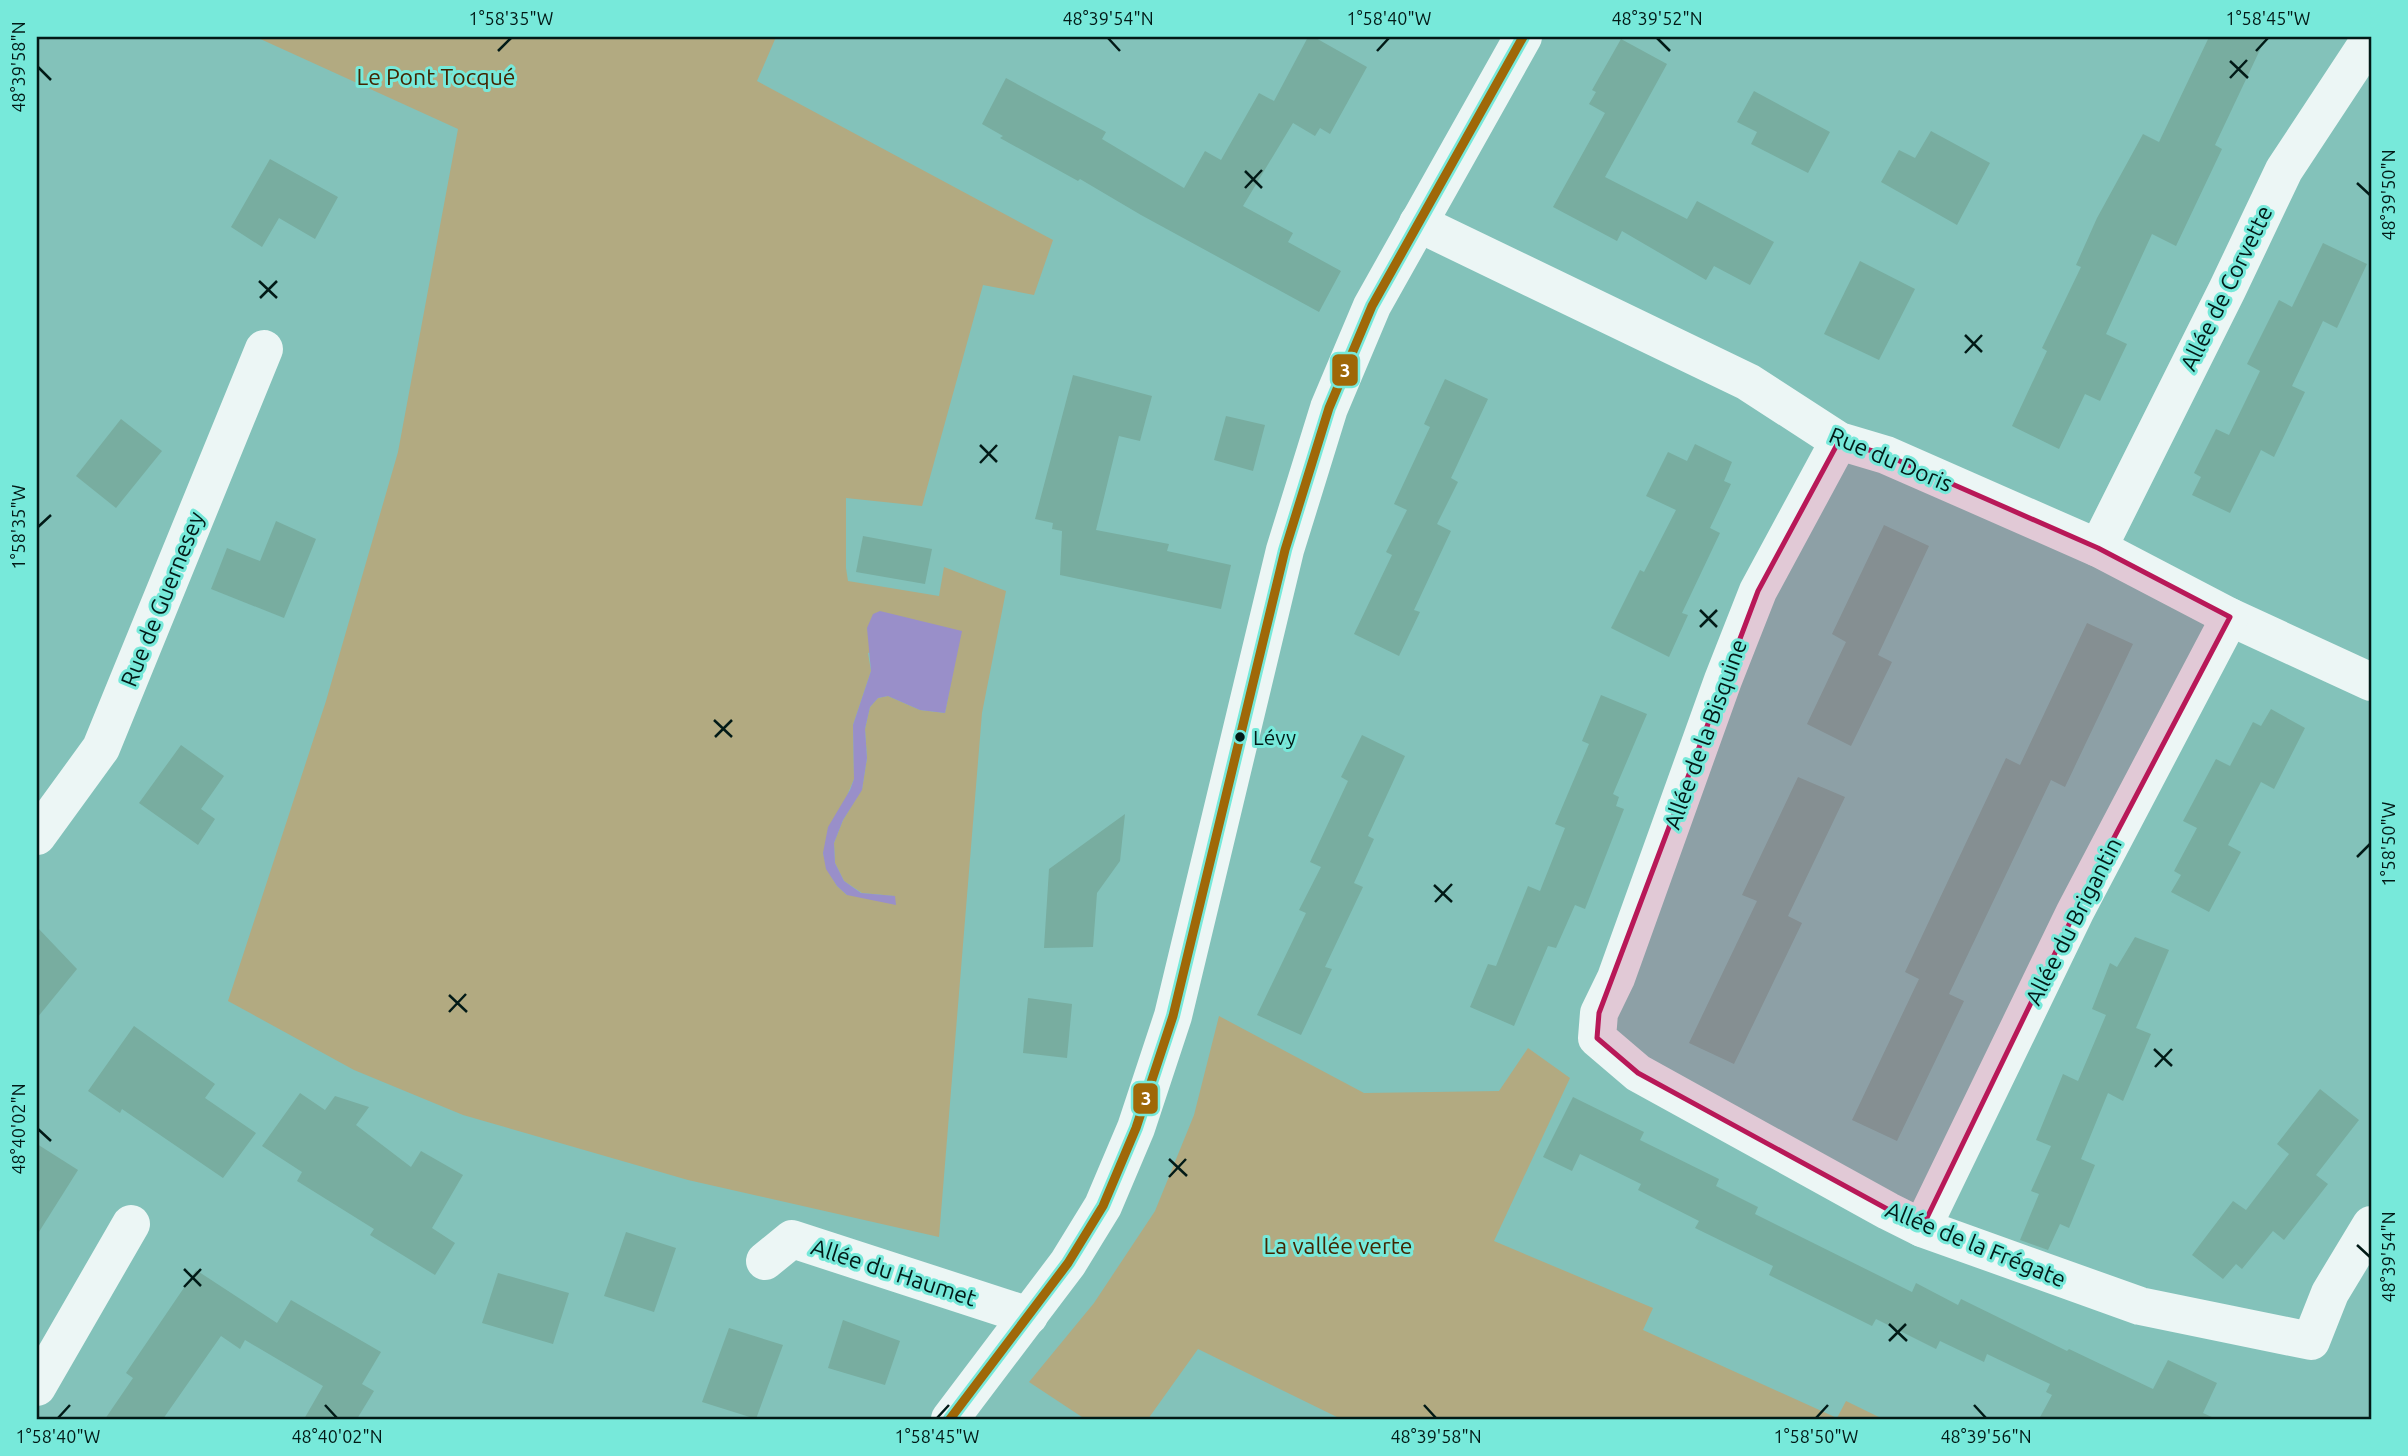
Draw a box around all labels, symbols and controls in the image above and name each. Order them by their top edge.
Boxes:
text: 1°58'35"W [469,8,554,28]
text: 48°39'54"N [1062,8,1154,28]
text: 1°58'40"W [1347,8,1432,28]
text: 48°39'52"N [1611,8,1703,28]
text: 1°58'45"W [2226,8,2311,28]
text: 48°39'58"N [8,21,28,113]
park label: Le Pont Tocqué [356,64,516,89]
text: 48°39'50"N [2378,149,2398,241]
street label: Allée de Corvette [2175,201,2277,375]
line badge: 3 [1331,353,1359,387]
text: 3 [1340,359,1350,381]
street label: Rue du Doris [1826,422,1956,496]
text: 1°58'35"W [8,484,28,569]
street label: Rue de Guernesey [116,508,208,690]
street label: Allée de la Bisquine [1659,636,1751,832]
place label: Lévy [1253,725,1296,749]
marker: Lévy [1233,730,1247,744]
text: 1°58'50"W [2378,801,2398,886]
street label: Allée du Brigantin [2020,833,2126,1009]
line badge: 3 [1132,1082,1159,1115]
text: 48°40'02"N [8,1083,28,1175]
text: 3 [1141,1087,1151,1109]
street label: Allée de la Frégate [1882,1196,2070,1292]
text: 48°39'54"N [2378,1211,2398,1303]
park label: La vallée verte [1264,1233,1412,1258]
street label: Allée du Haumet [808,1234,980,1310]
text: 1°58'40"W [16,1426,101,1446]
text: 48°40'02"N [291,1426,383,1446]
text: 1°58'45"W [895,1426,980,1446]
text: 48°39'58"N [1390,1426,1482,1446]
text: 1°58'50"W [1774,1426,1859,1446]
text: 48°39'56"N [1940,1426,2032,1446]

